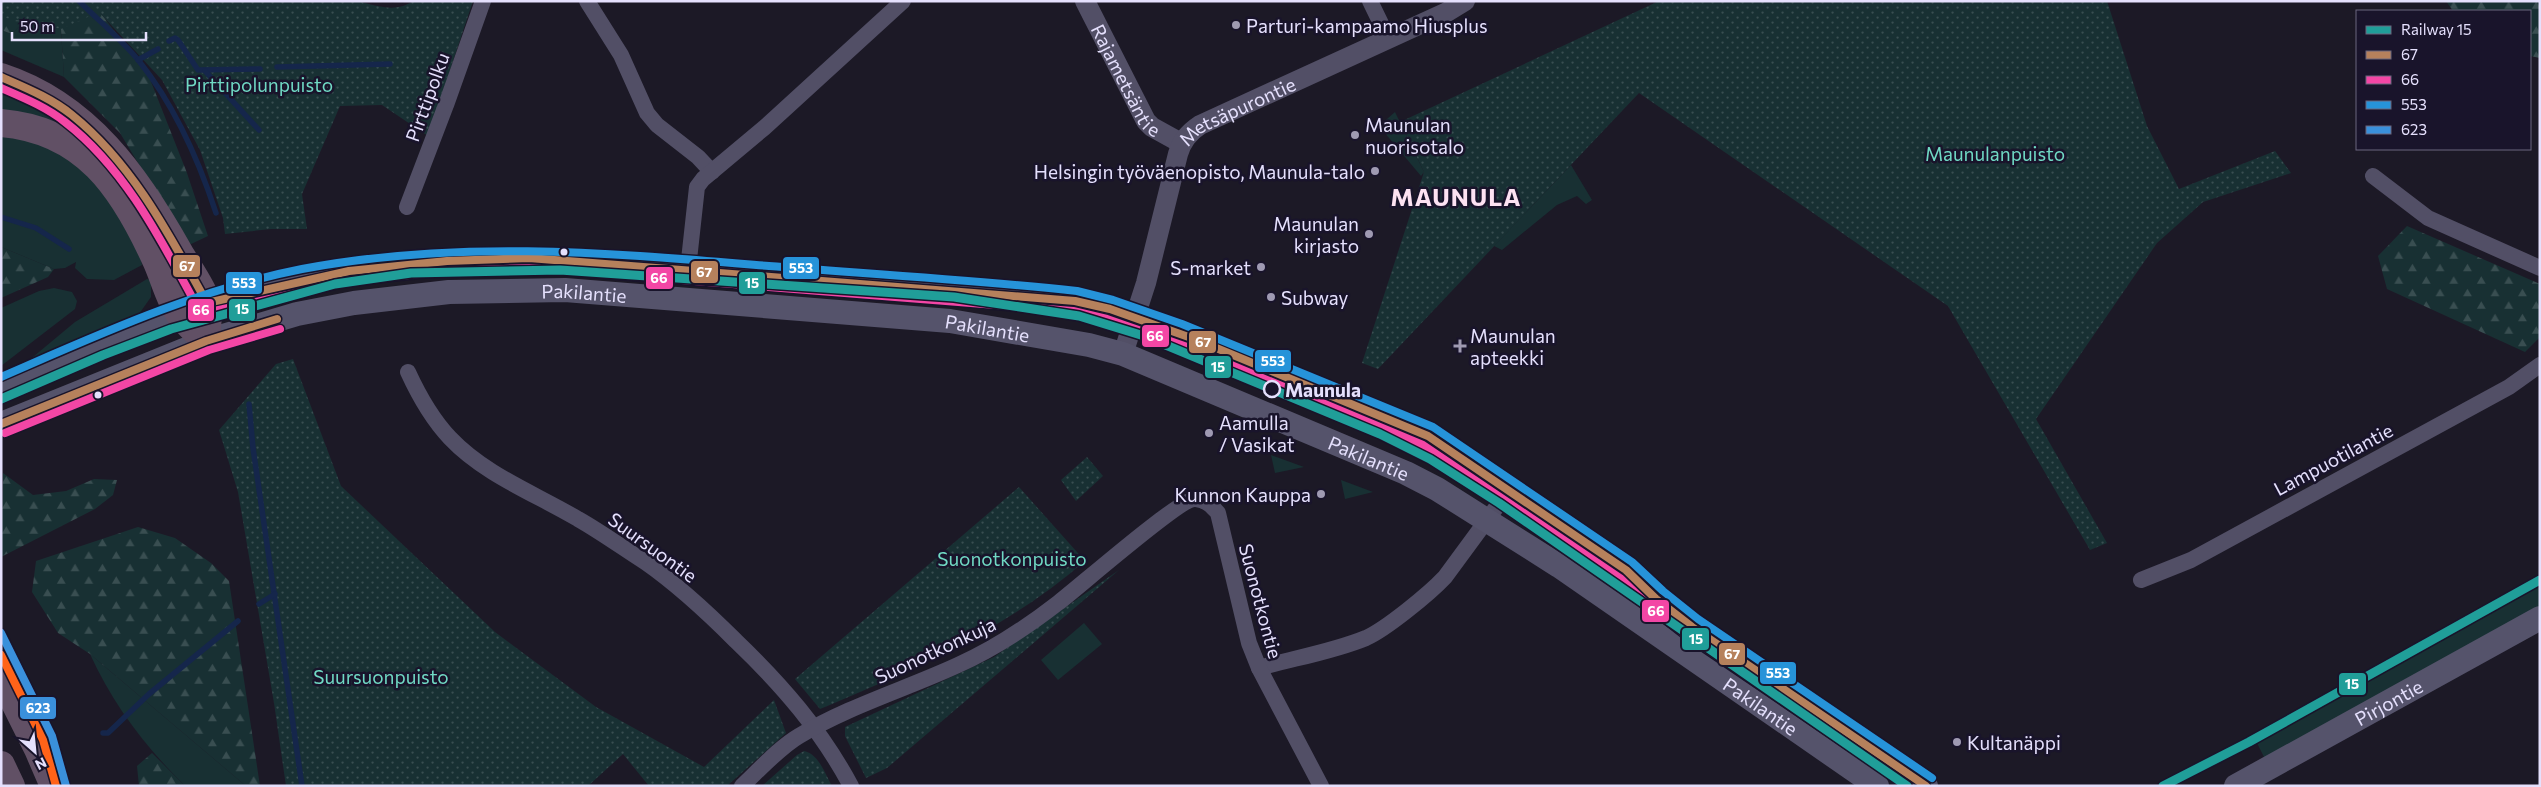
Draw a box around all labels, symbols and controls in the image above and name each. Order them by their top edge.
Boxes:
scale bar [12,10,146,42]
legend [2356,10,2531,150]
place label: Parturi-kampaamo Hiusplus [1246,14,1488,37]
text: 50 m [20,17,54,35]
marker: Parturi-kampaamo Hiusplus [1230,19,1242,31]
street label: Rajametsäntie [1087,20,1164,141]
text: Railway 15 [2401,20,2472,38]
text: 67 [2401,45,2418,63]
street label: Pirttipolku [400,49,454,145]
text: 66 [2401,70,2419,88]
street label: Metsäpurontie [1173,71,1299,150]
park label: Pirttipolunpuisto [185,73,333,96]
text: 553 [2401,95,2427,113]
place label: Maunulan nuorisotalo [1365,113,1464,158]
text: 623 [2401,120,2427,138]
marker: Maunulan nuorisotalo [1349,129,1361,141]
park label: Maunulanpuisto [1925,142,2065,165]
place label: Helsingin työväenopisto, Maunula-talo [1034,160,1365,183]
marker: Helsingin työväenopisto, Maunula-talo [1369,165,1381,177]
district label: MAUNULA [1391,182,1521,211]
place label: Maunulan kirjasto [1273,212,1359,257]
marker: Maunulan kirjasto [1363,228,1375,240]
unlabelled marker [559,247,569,257]
line badge: 67 [172,254,201,278]
line badge: 553 [782,256,820,280]
place label: S-market [1170,256,1251,279]
text: 67 [179,257,195,274]
text: 553 [789,259,813,276]
line badge: 67 [690,260,719,284]
marker: S-market [1255,261,1267,273]
text: 67 [696,263,712,280]
line badge: 66 [645,266,674,290]
text: 66 [650,269,668,286]
line badge: 553 [225,271,263,295]
line badge: 15 [738,271,766,295]
text: 553 [232,274,256,291]
text: 15 [745,274,759,291]
street label: Pakilantie [541,278,628,306]
place label: Subway [1281,286,1348,309]
marker: Subway [1265,291,1277,303]
line badge: 66 [187,298,215,322]
line badge: 15 [228,298,256,322]
text: 15 [235,300,249,317]
text: 66 [192,301,210,318]
street label: Pakilantie [943,309,1031,346]
line badge: 66 [1141,324,1170,348]
place label: Maunulan apteekki [1470,324,1556,369]
text: 66 [1146,327,1164,344]
line badge: 67 [1188,330,1217,354]
text: 67 [1195,333,1211,350]
marker: Maunulan apteekki [1454,340,1466,352]
line badge: 553 [1254,349,1292,373]
text: 553 [1261,352,1285,369]
line badge: 15 [1204,355,1232,379]
text: 15 [1211,358,1225,375]
place label: Maunula [1285,378,1361,401]
marker: Maunula [1263,380,1281,398]
unlabelled marker [93,390,103,400]
place label: Aamulla / Vasikat [1219,411,1295,456]
street label: Lampuotilantie [2270,418,2396,500]
marker: Aamulla / Vasikat [1203,427,1215,439]
street label: Pakilantie [1325,430,1413,485]
place label: Kunnon Kauppa [1175,483,1311,506]
marker: Kunnon Kauppa [1315,488,1327,500]
street label: Suursuontie [604,507,702,587]
street label: Suonotkontie [1235,541,1287,661]
park label: Suonotkonpuisto [937,547,1087,570]
line badge: 66 [1641,599,1670,623]
text: 66 [1647,602,1665,619]
street label: Suonotkonkuja [871,612,999,688]
line badge: 15 [1681,627,1710,651]
text: 15 [1689,630,1703,647]
line badge: 67 [1718,642,1746,666]
text: 67 [1724,645,1740,662]
line badge: 553 [1759,661,1797,685]
text: 553 [1766,664,1790,681]
park label: Suursuonpuisto [313,665,449,688]
street label: Pakilantie [1719,672,1803,739]
line badge: 15 [2338,672,2367,696]
street label: Pirjontie [2350,674,2426,730]
text: 15 [2345,675,2359,692]
line badge: 623 [19,696,57,720]
text: 623 [26,699,50,716]
north arrow [10,727,60,777]
place label: Kultanäppi [1967,731,2061,754]
marker: Kultanäppi [1951,736,1963,748]
text: N [33,754,50,774]

